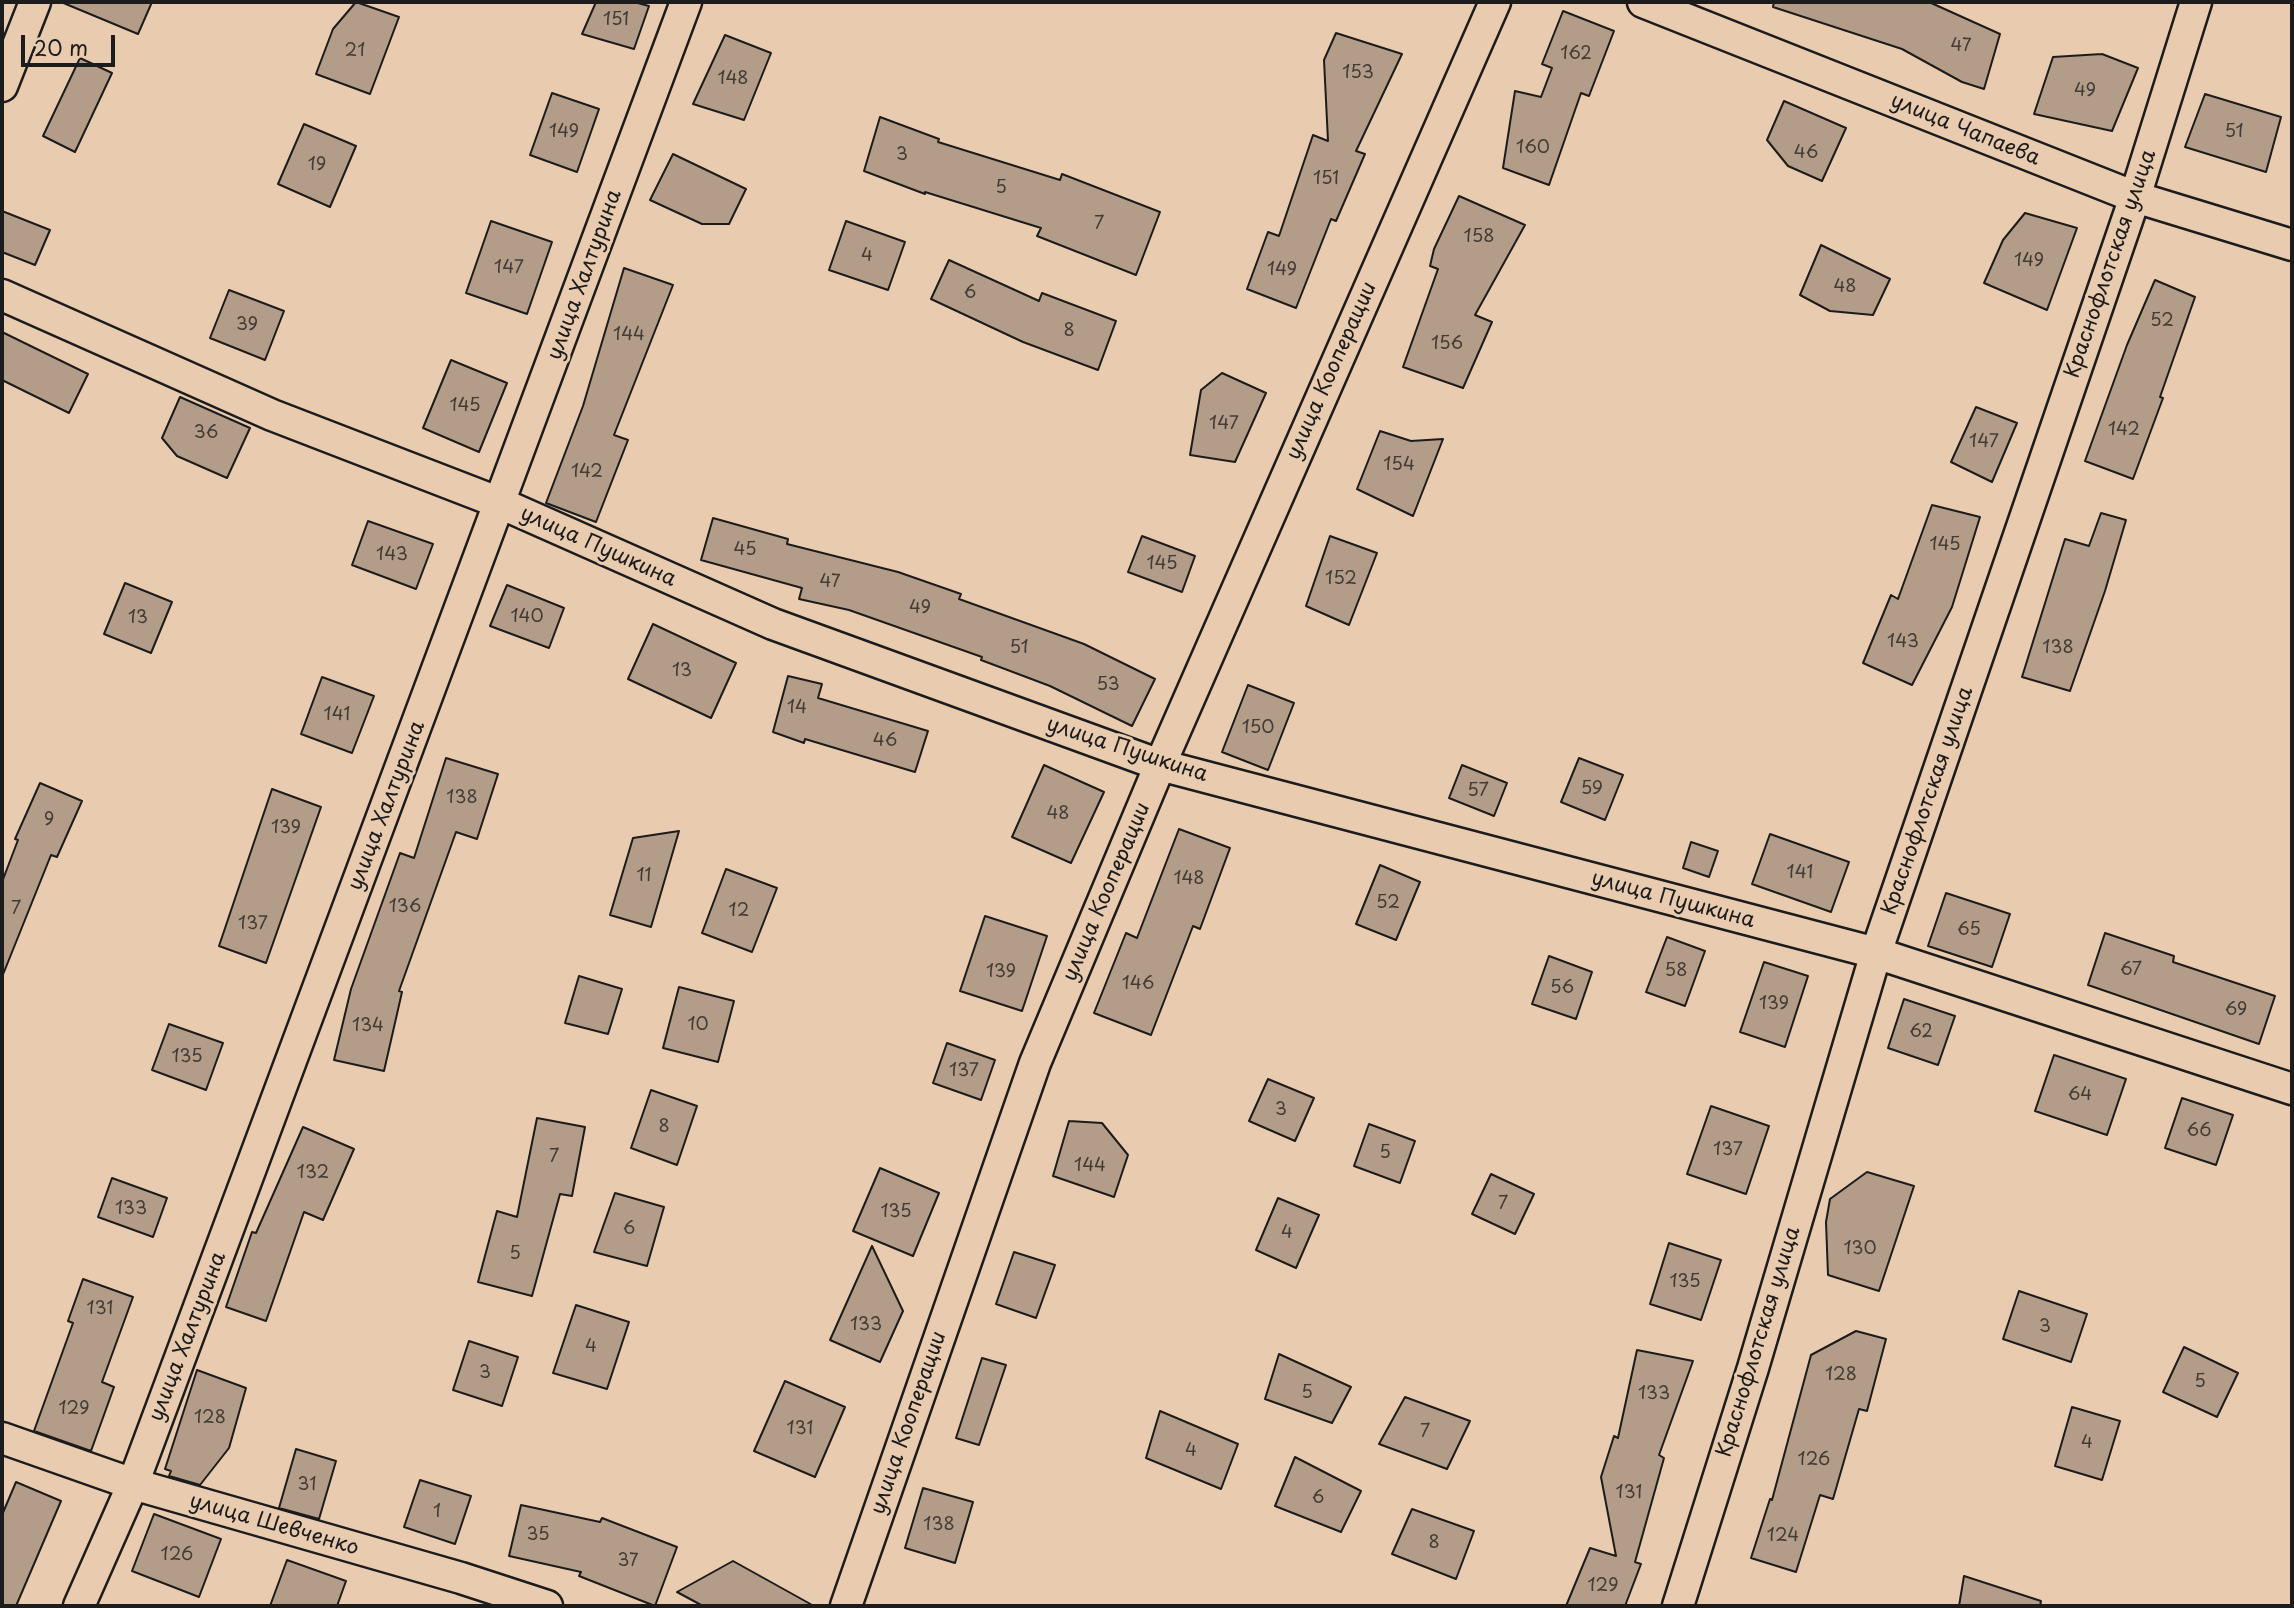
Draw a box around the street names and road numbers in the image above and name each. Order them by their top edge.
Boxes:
street label: улица Чапаева [1887,89,2043,171]
street label: Краснофлотская улица [2060,147,2162,381]
street label: улица Халтурина [542,186,628,364]
street label: улица Кооперации [1281,278,1383,464]
street label: улица Пушкина [516,501,680,593]
street label: Краснофлотская улица [1877,684,1979,918]
street label: улица Пушкина [1043,712,1211,788]
street label: улица Халтурина [343,718,431,894]
street label: улица Кооперации [1058,799,1156,985]
street label: улица Пушкина [1589,866,1757,934]
street label: Краснофлотская улица [1712,1224,1806,1460]
street label: улица Халтурина [144,1249,232,1425]
street label: улица Кооперации [866,1328,952,1518]
street label: улица Шевченко [186,1489,362,1561]

